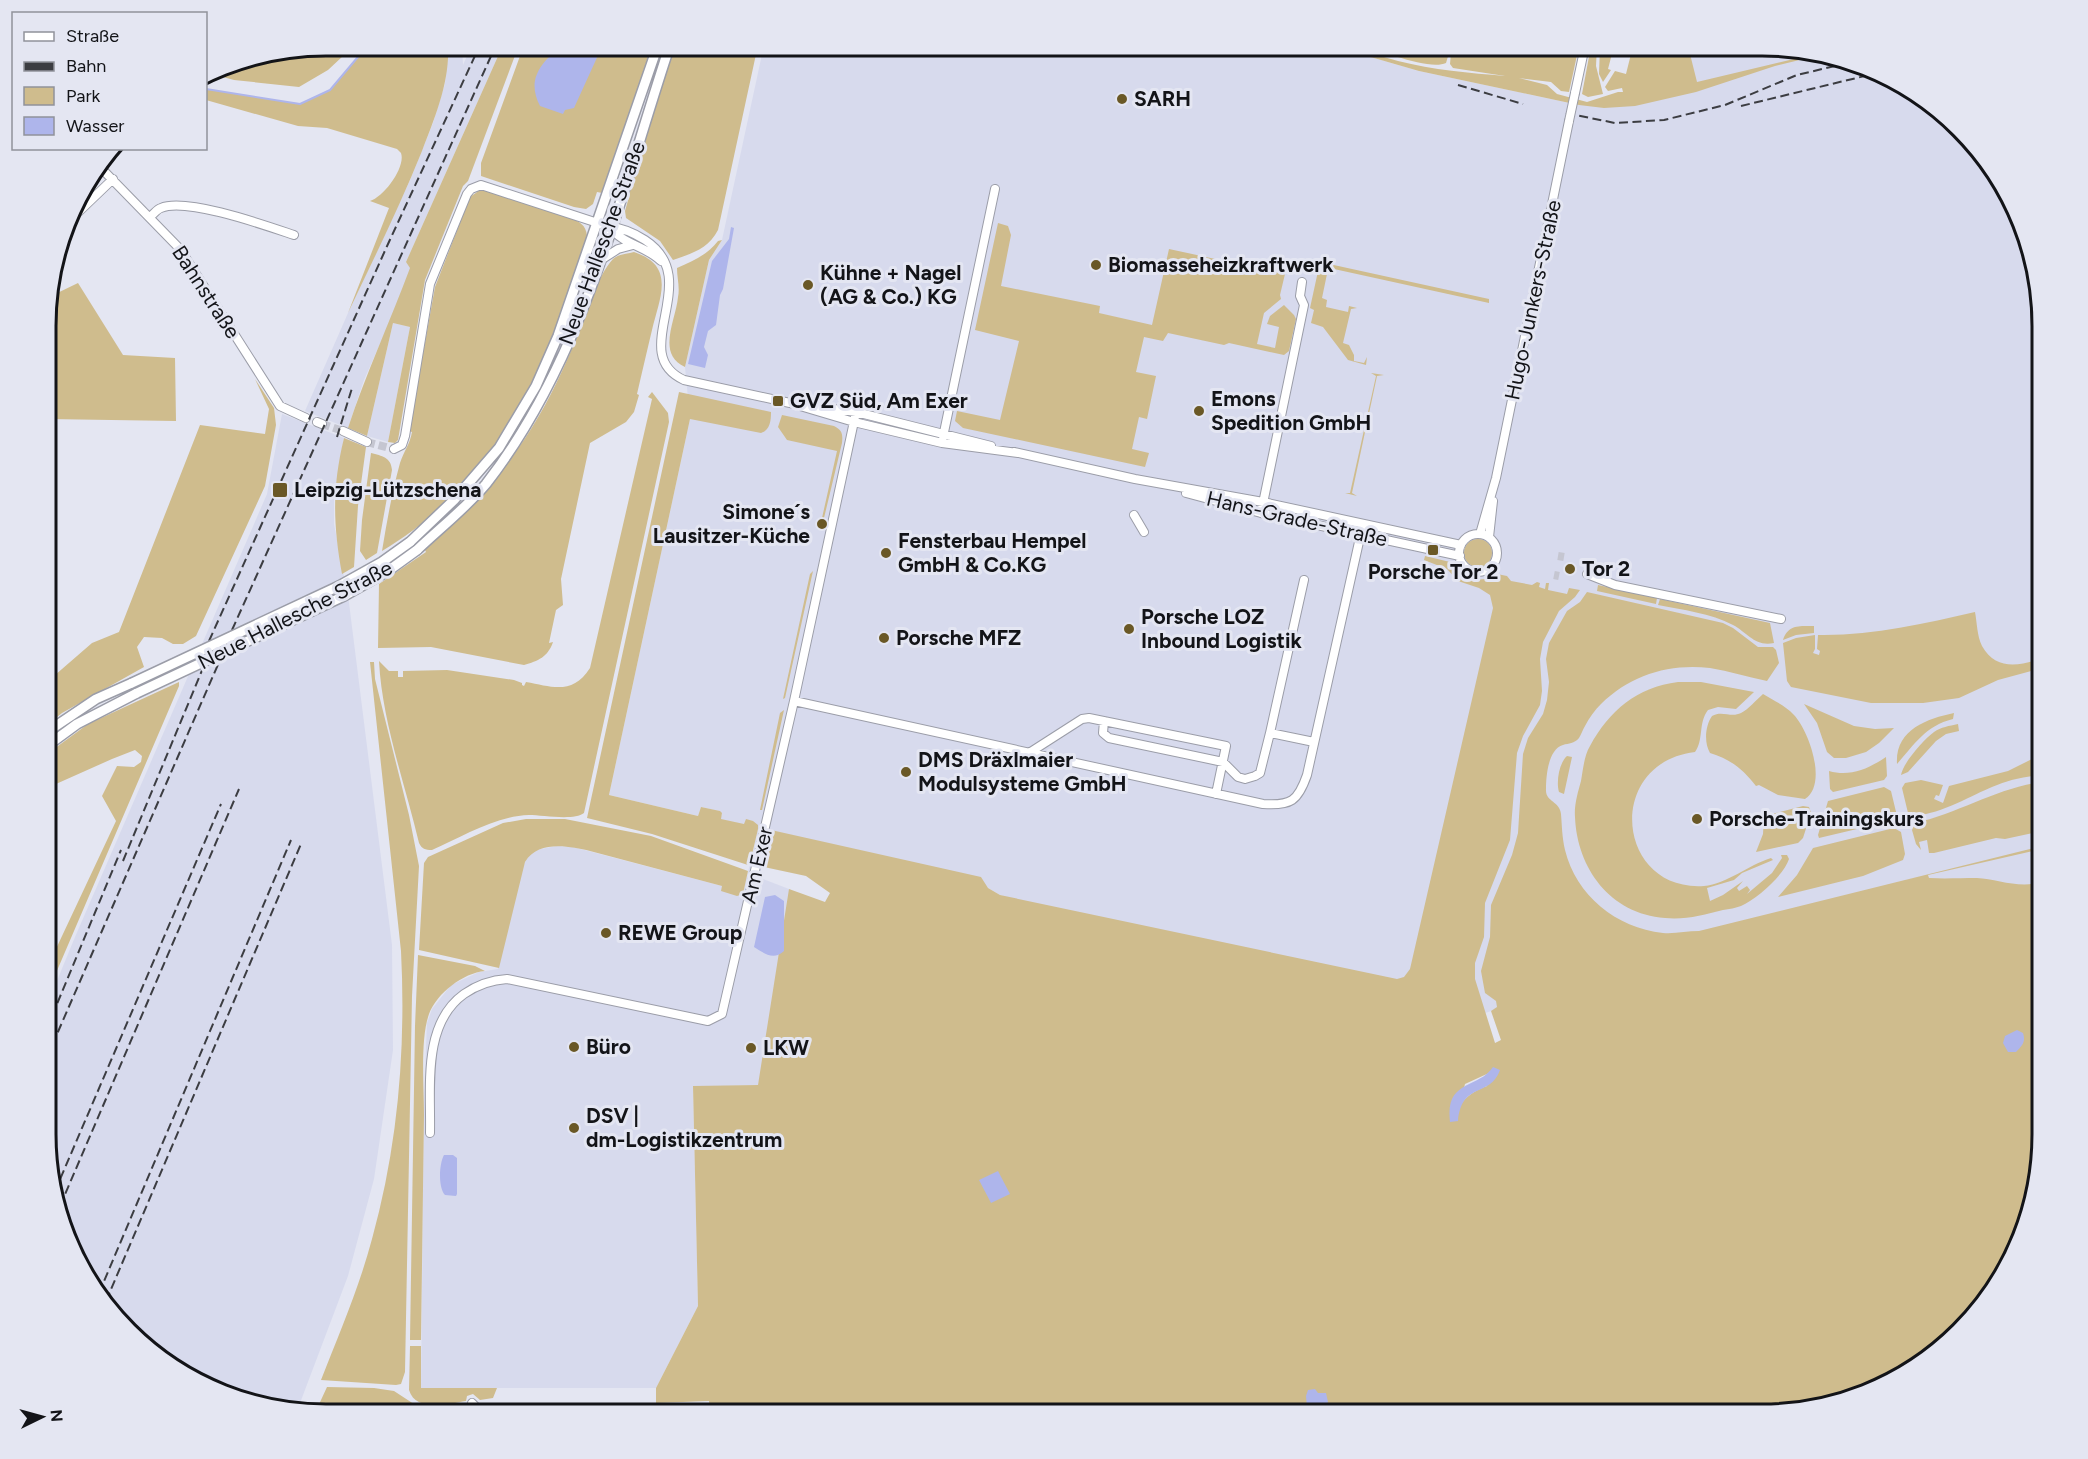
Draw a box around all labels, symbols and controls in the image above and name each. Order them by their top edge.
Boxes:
legend [12,12,207,150]
text: Straße [66,25,119,47]
text: Bahn [66,55,106,77]
text: Park [66,85,101,107]
place label: SARH [1134,86,1191,111]
marker: SARH [1115,92,1129,106]
text: Wasser [66,115,124,137]
street label: Neue Hallesche Straße [553,138,650,348]
street label: Hugo-Junkers-Straße [1499,198,1566,402]
street label: Bahnstraße [167,241,246,343]
place label: Biomasseheizkraftwerk [1108,252,1334,277]
marker: Biomasseheizkraftwerk [1089,258,1103,272]
place label: Kühne + Nagel (AG & Co.) KG [820,260,961,309]
marker: Kühne + Nagel (AG & Co.) KG [801,278,815,292]
place label: Emons Spedition GmbH [1211,386,1371,435]
place label: GVZ Süd, Am Exer [790,388,968,413]
marker: GVZ Süd, Am Exer [771,394,785,408]
marker: Emons Spedition GmbH [1192,404,1206,418]
place label: Leipzig-Lützschena [294,477,481,502]
marker: Leipzig-Lützschena [271,481,289,499]
street label: Hans-Grade-Straße [1204,486,1390,552]
place label: Simone´s Lausitzer-Küche [653,499,810,548]
marker: Simone´s Lausitzer-Küche [815,517,829,531]
place label: Fensterbau Hempel GmbH & Co.KG [898,528,1086,577]
marker: Porsche Tor 2 [1426,543,1440,557]
marker: Fensterbau Hempel GmbH & Co.KG [879,546,893,560]
street label: Neue Hallesche Straße [193,555,396,674]
place label: Tor 2 [1582,556,1630,581]
place label: Porsche Tor 2 [1368,559,1498,584]
marker: Tor 2 [1563,562,1577,576]
place label: Porsche LOZ Inbound Logistik [1141,604,1302,653]
marker: Porsche LOZ Inbound Logistik [1122,622,1136,636]
place label: Porsche MFZ [896,625,1021,650]
marker: Porsche MFZ [877,631,891,645]
place label: DMS Dräxlmaier Modulsysteme GmbH [918,747,1126,796]
marker: DMS Dräxlmaier Modulsysteme GmbH [899,765,913,779]
place label: Porsche-Trainingskurs [1709,806,1924,831]
marker: Porsche-Trainingskurs [1690,812,1704,826]
street label: Am Exer [736,824,777,906]
place label: REWE Group [618,920,742,945]
marker: REWE Group [599,926,613,940]
place label: Büro [586,1034,631,1059]
place label: LKW [763,1035,809,1060]
marker: Büro [567,1040,581,1054]
marker: LKW [744,1041,758,1055]
place label: DSV | dm-Logistikzentrum [586,1103,782,1152]
marker: DSV | dm-Logistikzentrum [567,1121,581,1135]
north arrow [12,1387,72,1447]
text: N [46,1409,66,1423]

